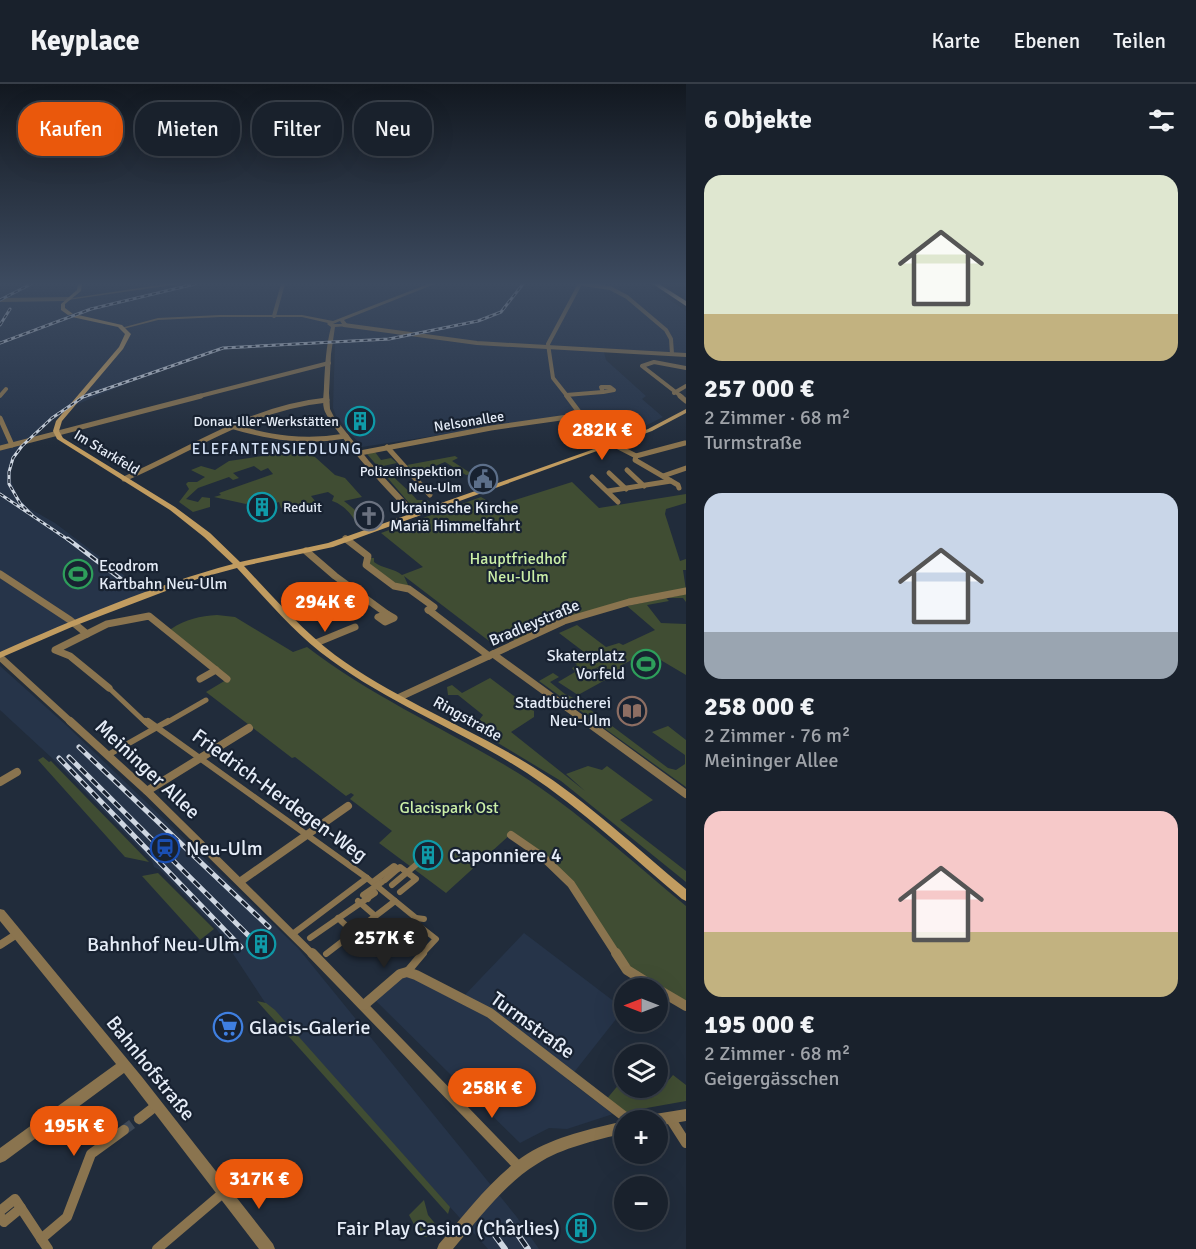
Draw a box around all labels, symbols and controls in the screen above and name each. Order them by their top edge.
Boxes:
text: Keyplace [30,24,140,58]
text: Karte [931,28,980,54]
text: Ebenen [1013,28,1080,54]
text: Teilen [1113,28,1166,54]
chip: Kaufen [18,102,123,156]
chip: Mieten [135,102,240,156]
chip: Filter [252,102,342,156]
chip: Neu [354,102,432,156]
text: 6 Objekte [704,104,812,136]
icon: filters [1145,104,1178,137]
icon: home [887,214,995,322]
text: 257 000 € [704,373,814,405]
building icon: Donau-Iller-Werkstätten [344,405,376,437]
text: 2 Zimmer · 68 m² [704,405,850,430]
street label: Nelsonallee [433,408,505,435]
pin: 282K € [553,410,651,461]
place label: Donau-Iller-Werkstätten [193,413,339,430]
text: 282K € [572,417,632,442]
street label: Im Starkfeld [71,426,143,479]
text: Turmstraße [704,430,802,455]
district label: ELEFANTENSIEDLUNG [192,440,362,458]
place label: Polizeiinspektion Neu-Ulm [360,463,462,496]
public building icon: Polizeiinspektion Neu-Ulm [467,463,499,495]
building icon: Reduit [246,491,278,523]
place label: Ukrainische Kirche Mariä Himmelfahrt [390,498,521,536]
place label: Reduit [283,499,322,516]
church icon: Ukrainische Kirche Mariä Himmelfahrt [353,500,385,532]
icon: home [887,532,995,640]
park label: Hauptfriedhof Neu-Ulm [470,549,567,587]
place label: Ecodrom Kartbahn Neu-Ulm [99,556,227,594]
sports icon: Ecodrom Kartbahn Neu-Ulm [62,558,94,590]
pin: 294K € [276,582,374,633]
text: 294K € [295,589,355,614]
street label: Bradleystraße [486,595,583,651]
place label: Skaterplatz Vorfeld [547,646,625,684]
sports icon: Skaterplatz Vorfeld [630,648,662,680]
text: 258 000 € [704,691,814,723]
street label: Ringstraße [430,692,505,746]
place label: Stadtbücherei Neu-Ulm [515,693,611,731]
library icon: Stadtbücherei Neu-Ulm [616,695,648,727]
street label: Meininger Allee [90,714,205,824]
street label: Friedrich-Herdegen-Weg [187,723,372,867]
text: 2 Zimmer · 76 m² [704,723,850,748]
text: Meininger Allee [704,748,839,773]
park label: Glacispark Ost [399,798,499,818]
station icon: Neu-Ulm [149,832,181,864]
place label: Neu-Ulm [186,836,263,861]
building icon: Caponniere 4 [412,839,444,871]
place label: Caponniere 4 [449,843,562,868]
icon: home [887,850,995,958]
pin: 257K € [335,918,433,969]
text: 257K € [354,925,414,950]
building icon: Bahnhof Neu-Ulm [245,928,277,960]
place label: Bahnhof Neu-Ulm [87,932,240,957]
north arrow [614,978,668,1032]
map controls [614,978,668,1230]
street label: Turmstraße [486,986,580,1064]
text: 195 000 € [704,1009,814,1041]
street label: Bahnhofstraße [101,1011,200,1126]
supermarket icon: Glacis-Galerie [212,1011,244,1043]
place label: Glacis-Galerie [249,1015,370,1040]
text: 2 Zimmer · 68 m² [704,1041,850,1066]
button: layers [614,1044,668,1098]
text: Geigergässchen [704,1066,839,1091]
pin: 258K € [443,1068,541,1119]
text: 258K € [462,1075,522,1100]
pin: 195K € [25,1106,123,1157]
button: + [614,1110,668,1164]
text: 195K € [44,1113,104,1138]
pin: 317K € [210,1159,308,1210]
text: 317K € [229,1166,289,1191]
button: − [614,1176,668,1230]
building icon: Fair Play Casino (Charlies) [565,1212,597,1244]
place label: Fair Play Casino (Charlies) [336,1216,560,1241]

